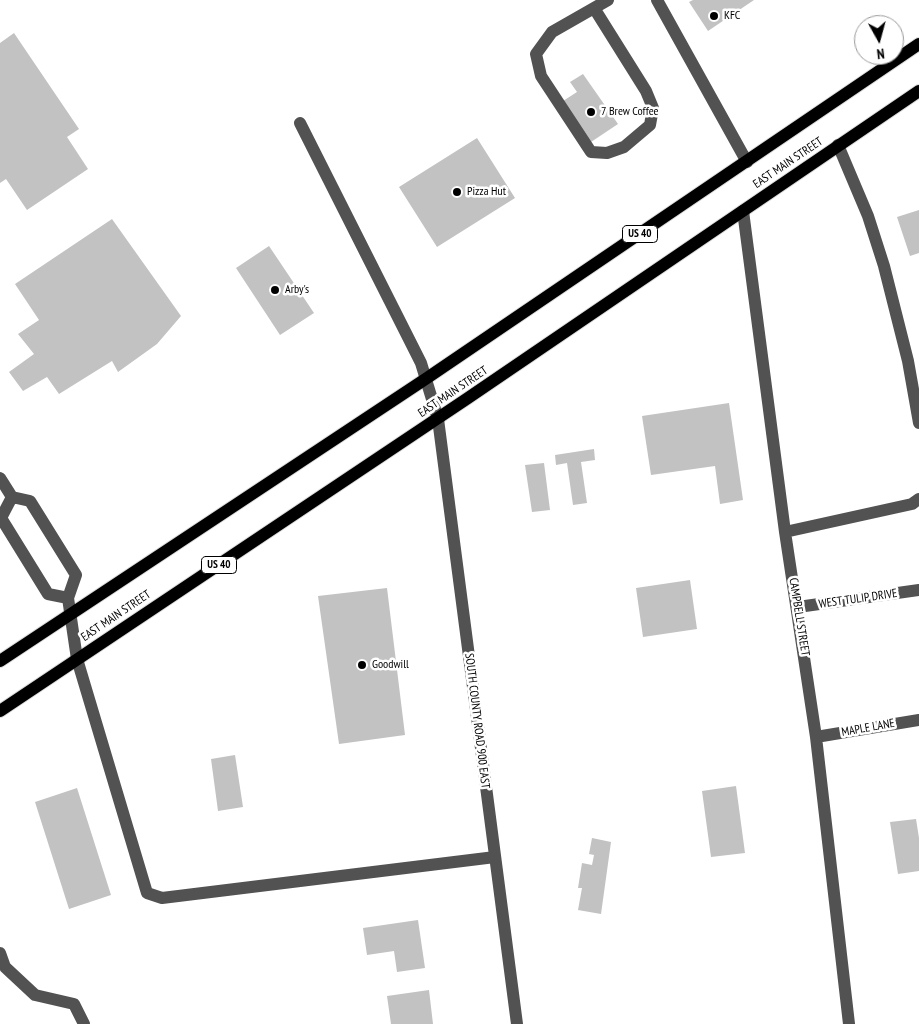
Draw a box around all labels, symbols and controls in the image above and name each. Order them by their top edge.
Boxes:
place label: KFC [724,9,740,23]
marker: KFC [708,10,720,22]
north arrow [854,15,904,65]
text: N [876,45,886,63]
place label: 7 Brew Coffee [601,105,658,119]
marker: 7 Brew Coffee [585,106,597,118]
street label: EAST MAIN STREET [750,134,826,192]
place label: Pizza Hut [467,185,506,199]
marker: Pizza Hut [451,186,463,198]
road number: US 40 [622,225,658,242]
place label: Arby's [285,283,309,297]
marker: Arby's [269,284,281,296]
street label: EAST MAIN STREET [415,363,491,421]
road number: US 40 [202,556,236,574]
street label: CAMPBELL STREET [786,577,812,657]
street label: WEST TULIP DRIVE [818,586,898,612]
street label: EAST MAIN STREET [78,587,154,645]
street label: SOUTH COUNTY ROAD 900 EAST [462,652,492,790]
place label: Goodwill [372,658,409,672]
marker: Goodwill [356,659,368,671]
street label: MAPLE LANE [840,716,896,740]

